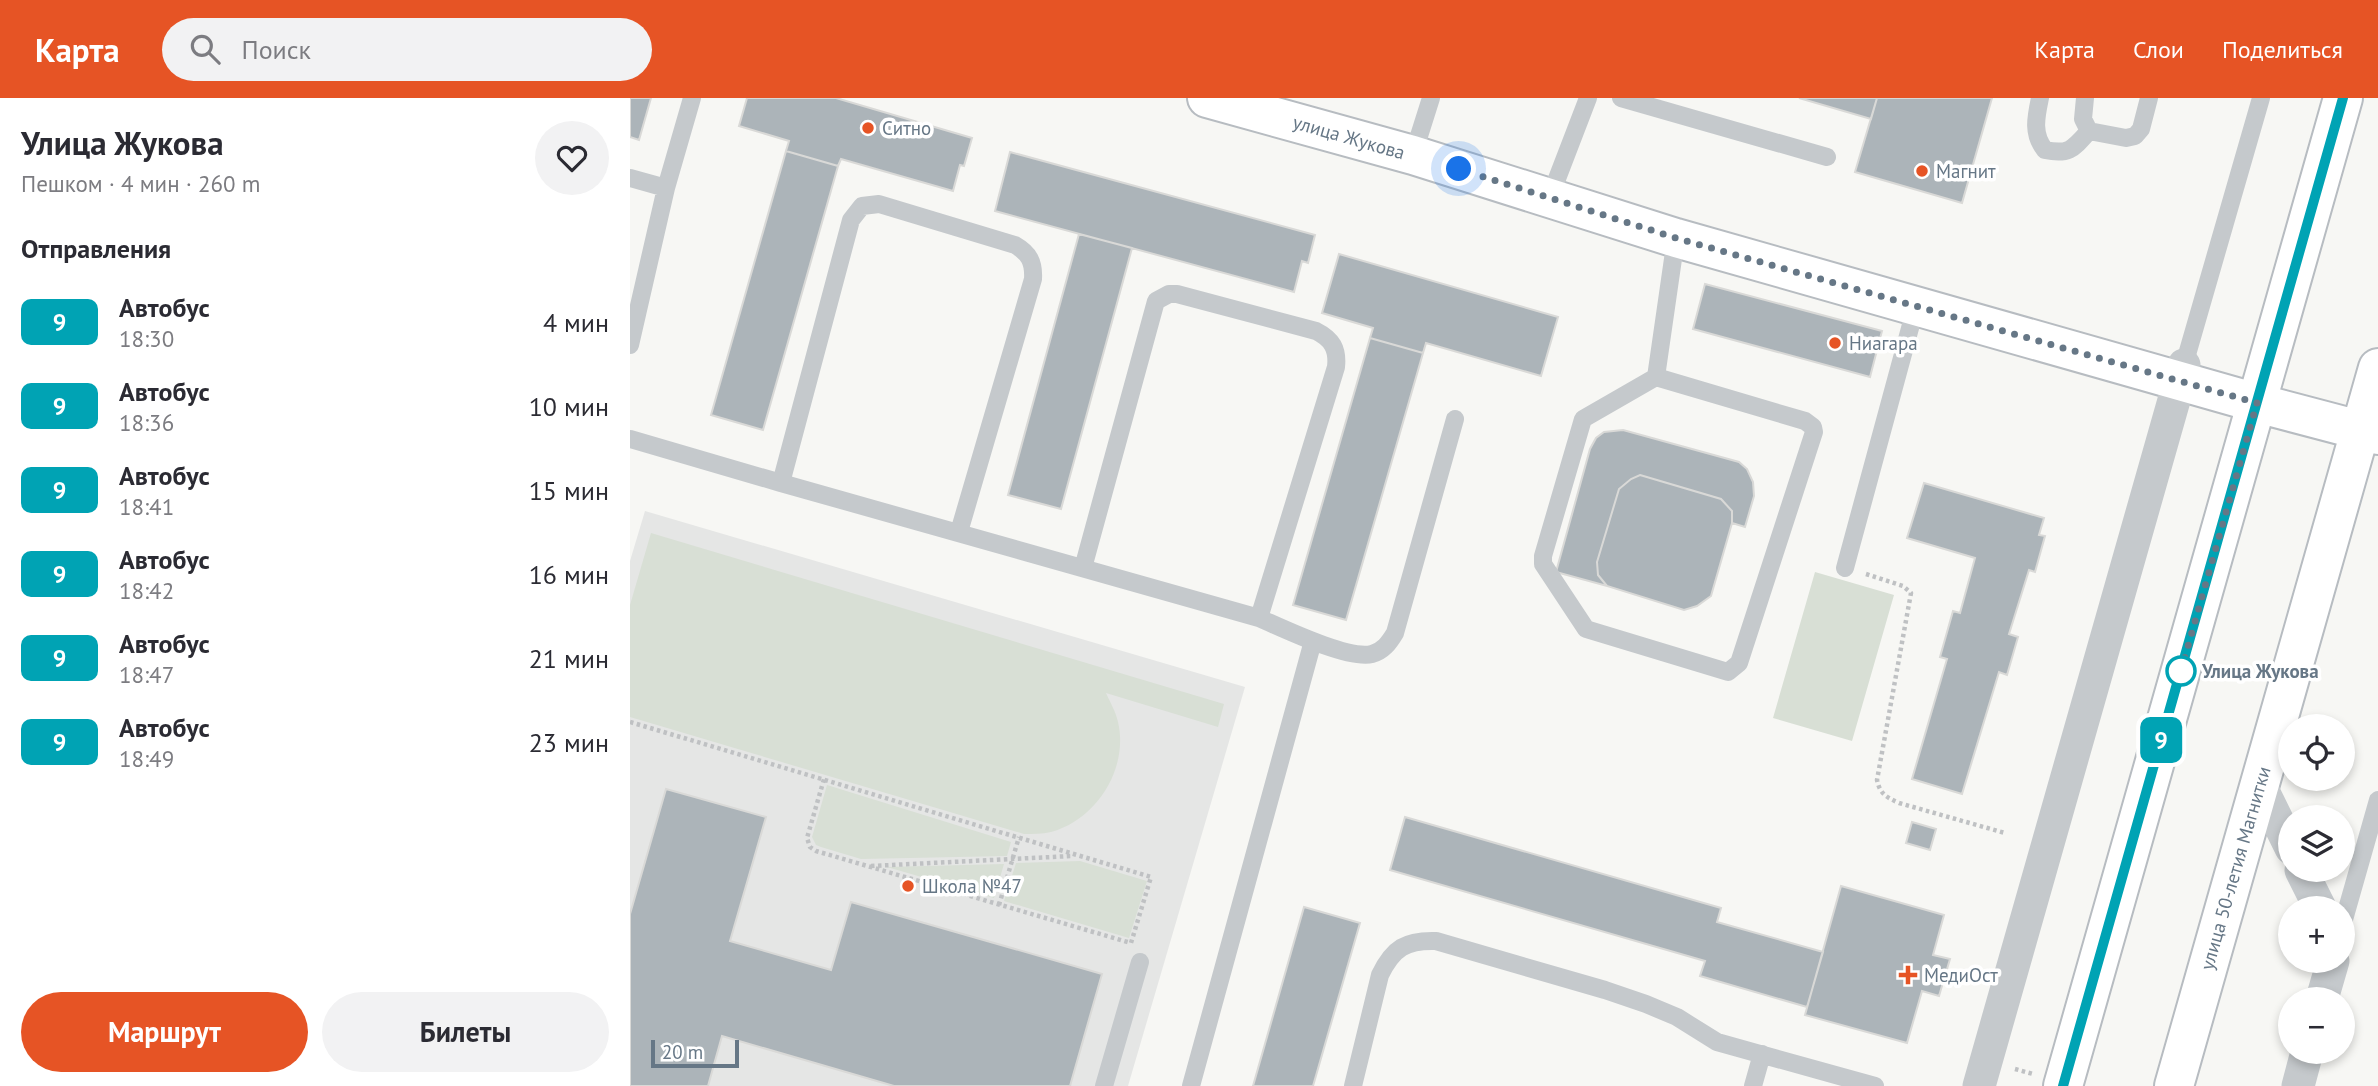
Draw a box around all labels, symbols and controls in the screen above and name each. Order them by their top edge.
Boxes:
search box [162,18,652,81]
text: Карта [35,28,120,71]
icon: search [186,30,224,68]
text: Поиск [242,33,311,66]
text: Карта [2034,34,2095,65]
text: Слои [2133,34,2184,65]
text: Поделиться [2222,34,2343,65]
street label: улица Жукова [1290,110,1408,164]
place label: Ситно [882,116,931,140]
marker: Ситно [860,120,876,136]
text: Улица Жукова [21,121,224,164]
button: heart [535,121,609,195]
your location [1441,151,1476,186]
place label: Магнит [1936,159,1996,183]
marker: Магнит [1914,163,1930,179]
text: Пешком · 4 мин · 260 m [21,169,260,198]
text: Отправления [21,232,171,265]
text: Автобус [119,291,210,324]
text: 9 [53,306,66,337]
text: 4 мин [543,306,609,339]
text: 18:30 [119,324,174,353]
place label: Ниагара [1849,331,1918,355]
marker: Ниагара [1827,335,1843,351]
text: Автобус [119,375,210,408]
text: 9 [53,390,66,421]
text: 10 мин [529,390,609,423]
text: 18:36 [119,408,174,437]
text: Автобус [119,459,210,492]
text: 9 [53,474,66,505]
text: 15 мин [529,474,609,507]
text: 18:41 [119,492,174,521]
text: Автобус [119,543,210,576]
text: 9 [53,558,66,589]
text: 16 мин [529,558,609,591]
text: 18:42 [119,576,174,605]
text: Автобус [119,627,210,660]
text: 9 [53,642,66,673]
text: 21 мин [529,642,609,675]
marker: Улица Жукова [2166,656,2196,686]
place label: Улица Жукова [2201,659,2319,683]
text: 18:47 [119,660,174,689]
text: Автобус [119,711,210,744]
map controls [2278,714,2355,1064]
button: locate [2278,714,2355,791]
line badge: 9 [2138,717,2184,763]
text: 9 [2154,724,2168,755]
text: 9 [53,726,66,757]
text: 23 мин [529,726,609,759]
text: 18:49 [119,744,174,773]
street label: улица 50-летия Магнитки [2194,763,2276,973]
button: layers [2278,805,2355,882]
place label: Школа №47 [922,874,1022,898]
marker: Школа №47 [900,878,916,894]
button: + [2278,896,2355,973]
place label: МедиОст [1924,963,1998,987]
marker: МедиОст [1898,965,1918,985]
button: − [2278,987,2355,1064]
button: Маршрут [21,992,308,1072]
button: Билеты [322,992,609,1072]
scale bar [651,1037,738,1069]
text: 20 m [662,1040,703,1064]

